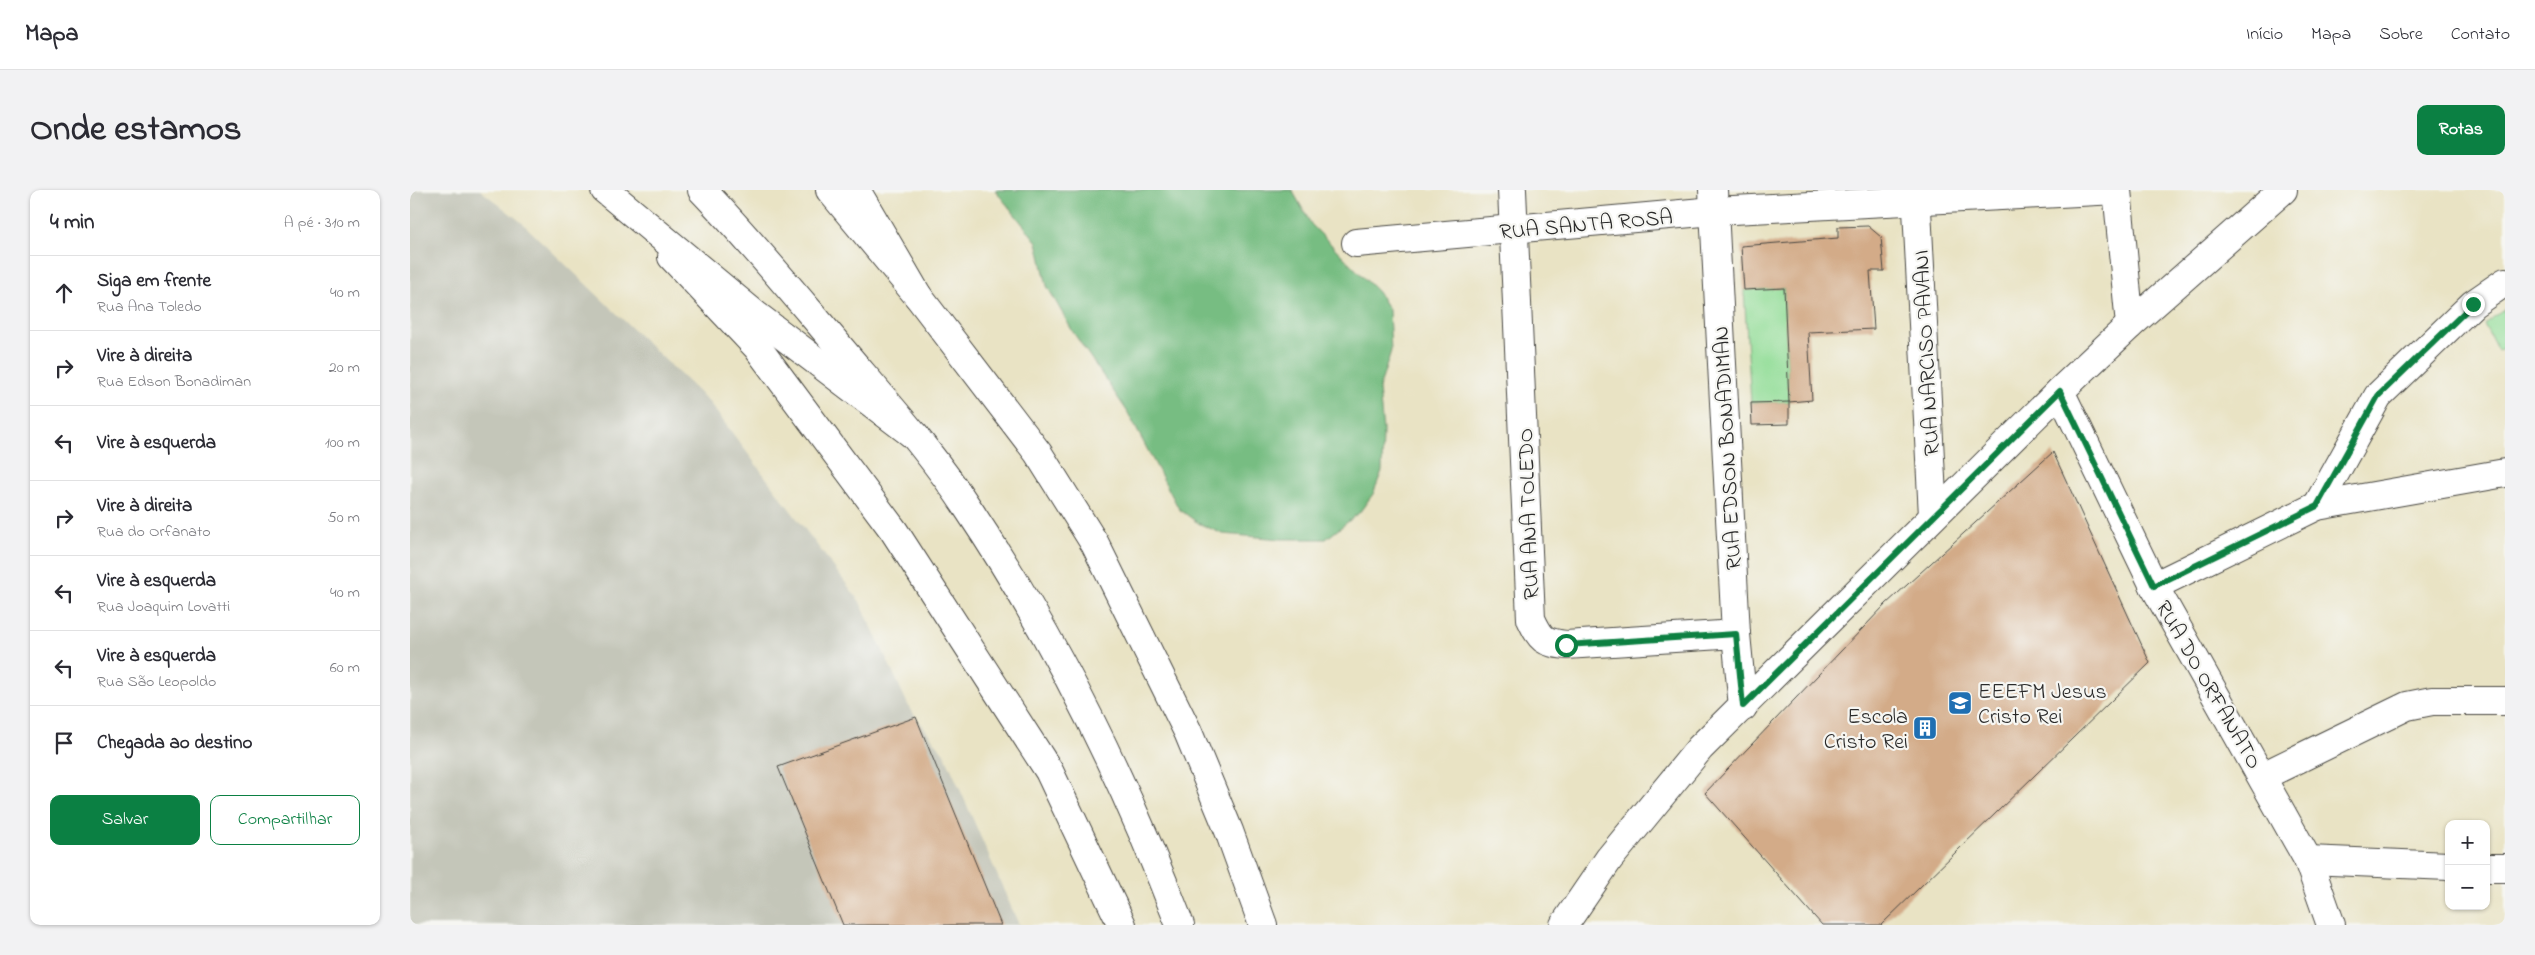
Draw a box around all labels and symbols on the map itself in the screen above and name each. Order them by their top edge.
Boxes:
street label: RUA SANTA ROSA [1498,202,1674,250]
street label: RUA NARCISO PAVANI [1907,249,1949,457]
route end [2462,293,2485,316]
street label: RUA EDSON BONADIMAN [1707,325,1751,571]
street label: RUA ANA TOLEDO [1511,428,1549,600]
street label: RUA DO ORFANATO [2146,595,2269,776]
route start [1555,634,1578,657]
place label: EEEFM Jesus Cristo Rei [1978,677,2107,734]
school or university icon: EEEFM Jesus Cristo Rei [1947,690,1973,716]
place label: Escola Cristo Rei [1824,702,1908,759]
building icon: Escola Cristo Rei [1912,715,1938,741]

